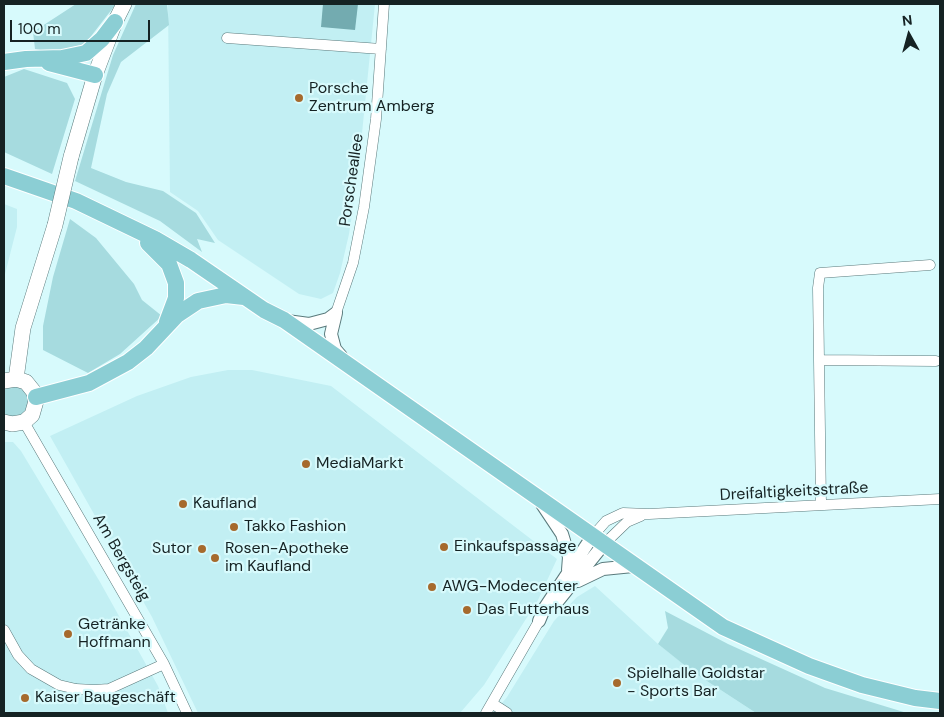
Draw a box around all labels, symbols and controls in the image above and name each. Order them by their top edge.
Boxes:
scale bar [12,10,152,42]
north arrow [884,10,934,60]
text: N [901,11,913,30]
text: 100 m [18,19,61,39]
place label: Porsche Zentrum Amberg [309,79,434,117]
marker: Porsche Zentrum Amberg [293,92,305,104]
street label: Porscheallee [336,132,368,228]
place label: MediaMarkt [316,454,404,474]
marker: MediaMarkt [300,458,312,470]
street label: Dreifaltigkeitsstraße [719,479,869,505]
place label: Kaufland [193,494,257,514]
marker: Kaufland [177,498,189,510]
street label: Am Bergsteig [88,511,154,605]
place label: Takko Fashion [244,517,346,537]
marker: Takko Fashion [228,521,240,533]
place label: Einkaufspassage [454,537,576,557]
place label: Sutor [152,539,192,559]
place label: Rosen-Apotheke im Kaufland [225,539,349,577]
marker: Einkaufspassage [438,541,450,553]
marker: Sutor [196,543,208,555]
marker: Rosen-Apotheke im Kaufland [209,552,221,564]
place label: AWG-Modecenter [442,577,578,597]
marker: AWG-Modecenter [426,581,438,593]
place label: Das Futterhaus [477,600,589,620]
marker: Das Futterhaus [461,604,473,616]
place label: Getränke Hoffmann [78,615,151,653]
marker: Getränke Hoffmann [62,628,74,640]
place label: Spielhalle Goldstar - Sports Bar [627,664,765,702]
marker: Spielhalle Goldstar - Sports Bar [611,677,623,689]
place label: Kaiser Baugeschäft [35,688,176,708]
marker: Kaiser Baugeschäft [19,692,31,704]

